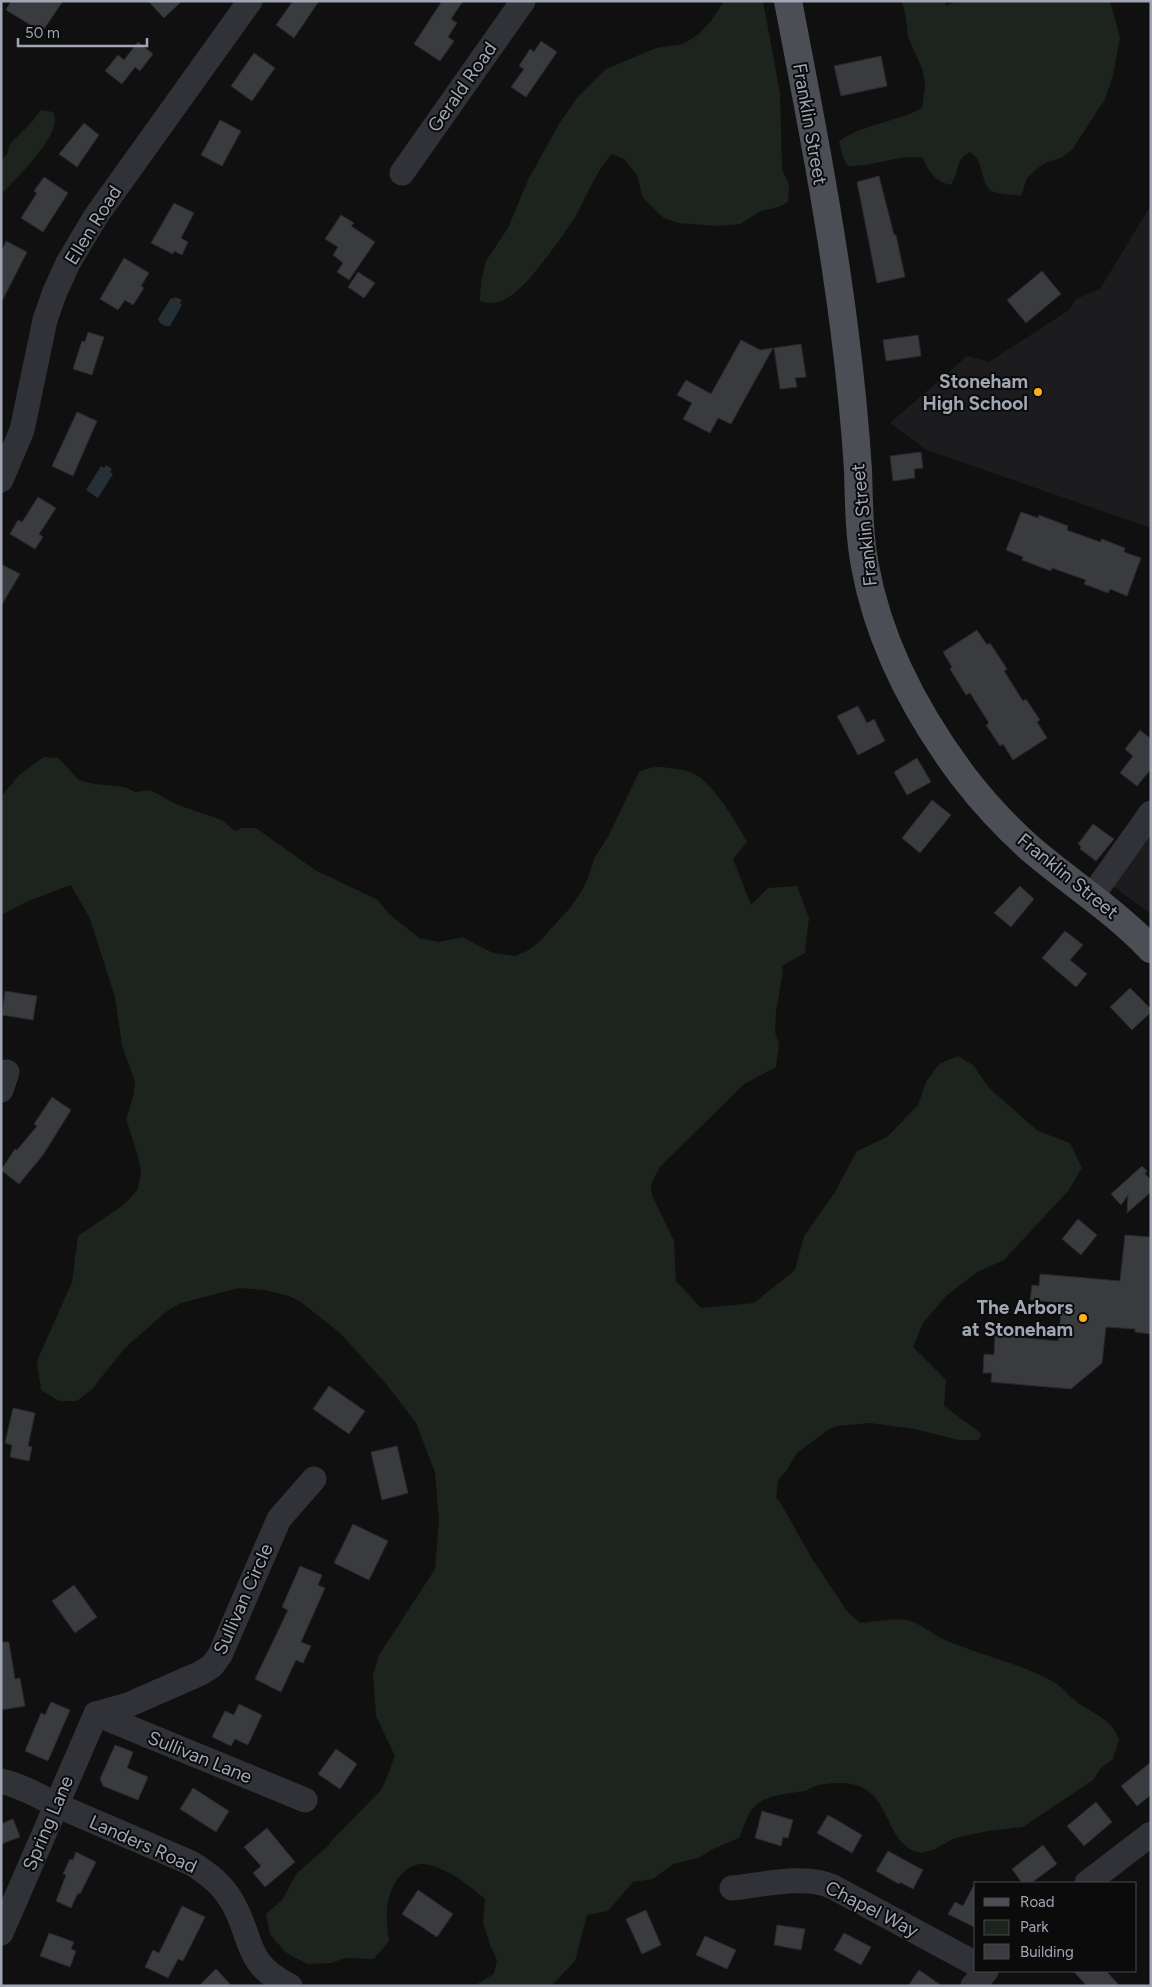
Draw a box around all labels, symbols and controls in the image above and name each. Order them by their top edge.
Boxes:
scale bar [18,15,146,47]
text: 50 m [25,24,60,42]
street label: Gerald Road [423,38,501,136]
street label: Franklin Street [788,61,832,187]
street label: Ellen Road [60,181,126,269]
place label: Stoneham High School [923,370,1028,415]
marker: Stoneham High School [1032,386,1044,398]
street label: Franklin Street [846,463,882,587]
street label: Franklin Street [1013,828,1123,924]
place label: The Arbors at Stoneham [962,1296,1073,1341]
marker: The Arbors at Stoneham [1077,1312,1089,1324]
street label: Sullivan Circle [208,1540,278,1658]
street label: Sullivan Lane [145,1726,255,1788]
street label: Spring Lane [18,1772,78,1874]
street label: Landers Road [86,1810,200,1878]
street label: Chapel Way [822,1876,922,1942]
legend [974,1882,1137,1972]
text: Road [1020,1893,1055,1911]
text: Park [1020,1918,1049,1936]
text: Building [1020,1943,1074,1961]

